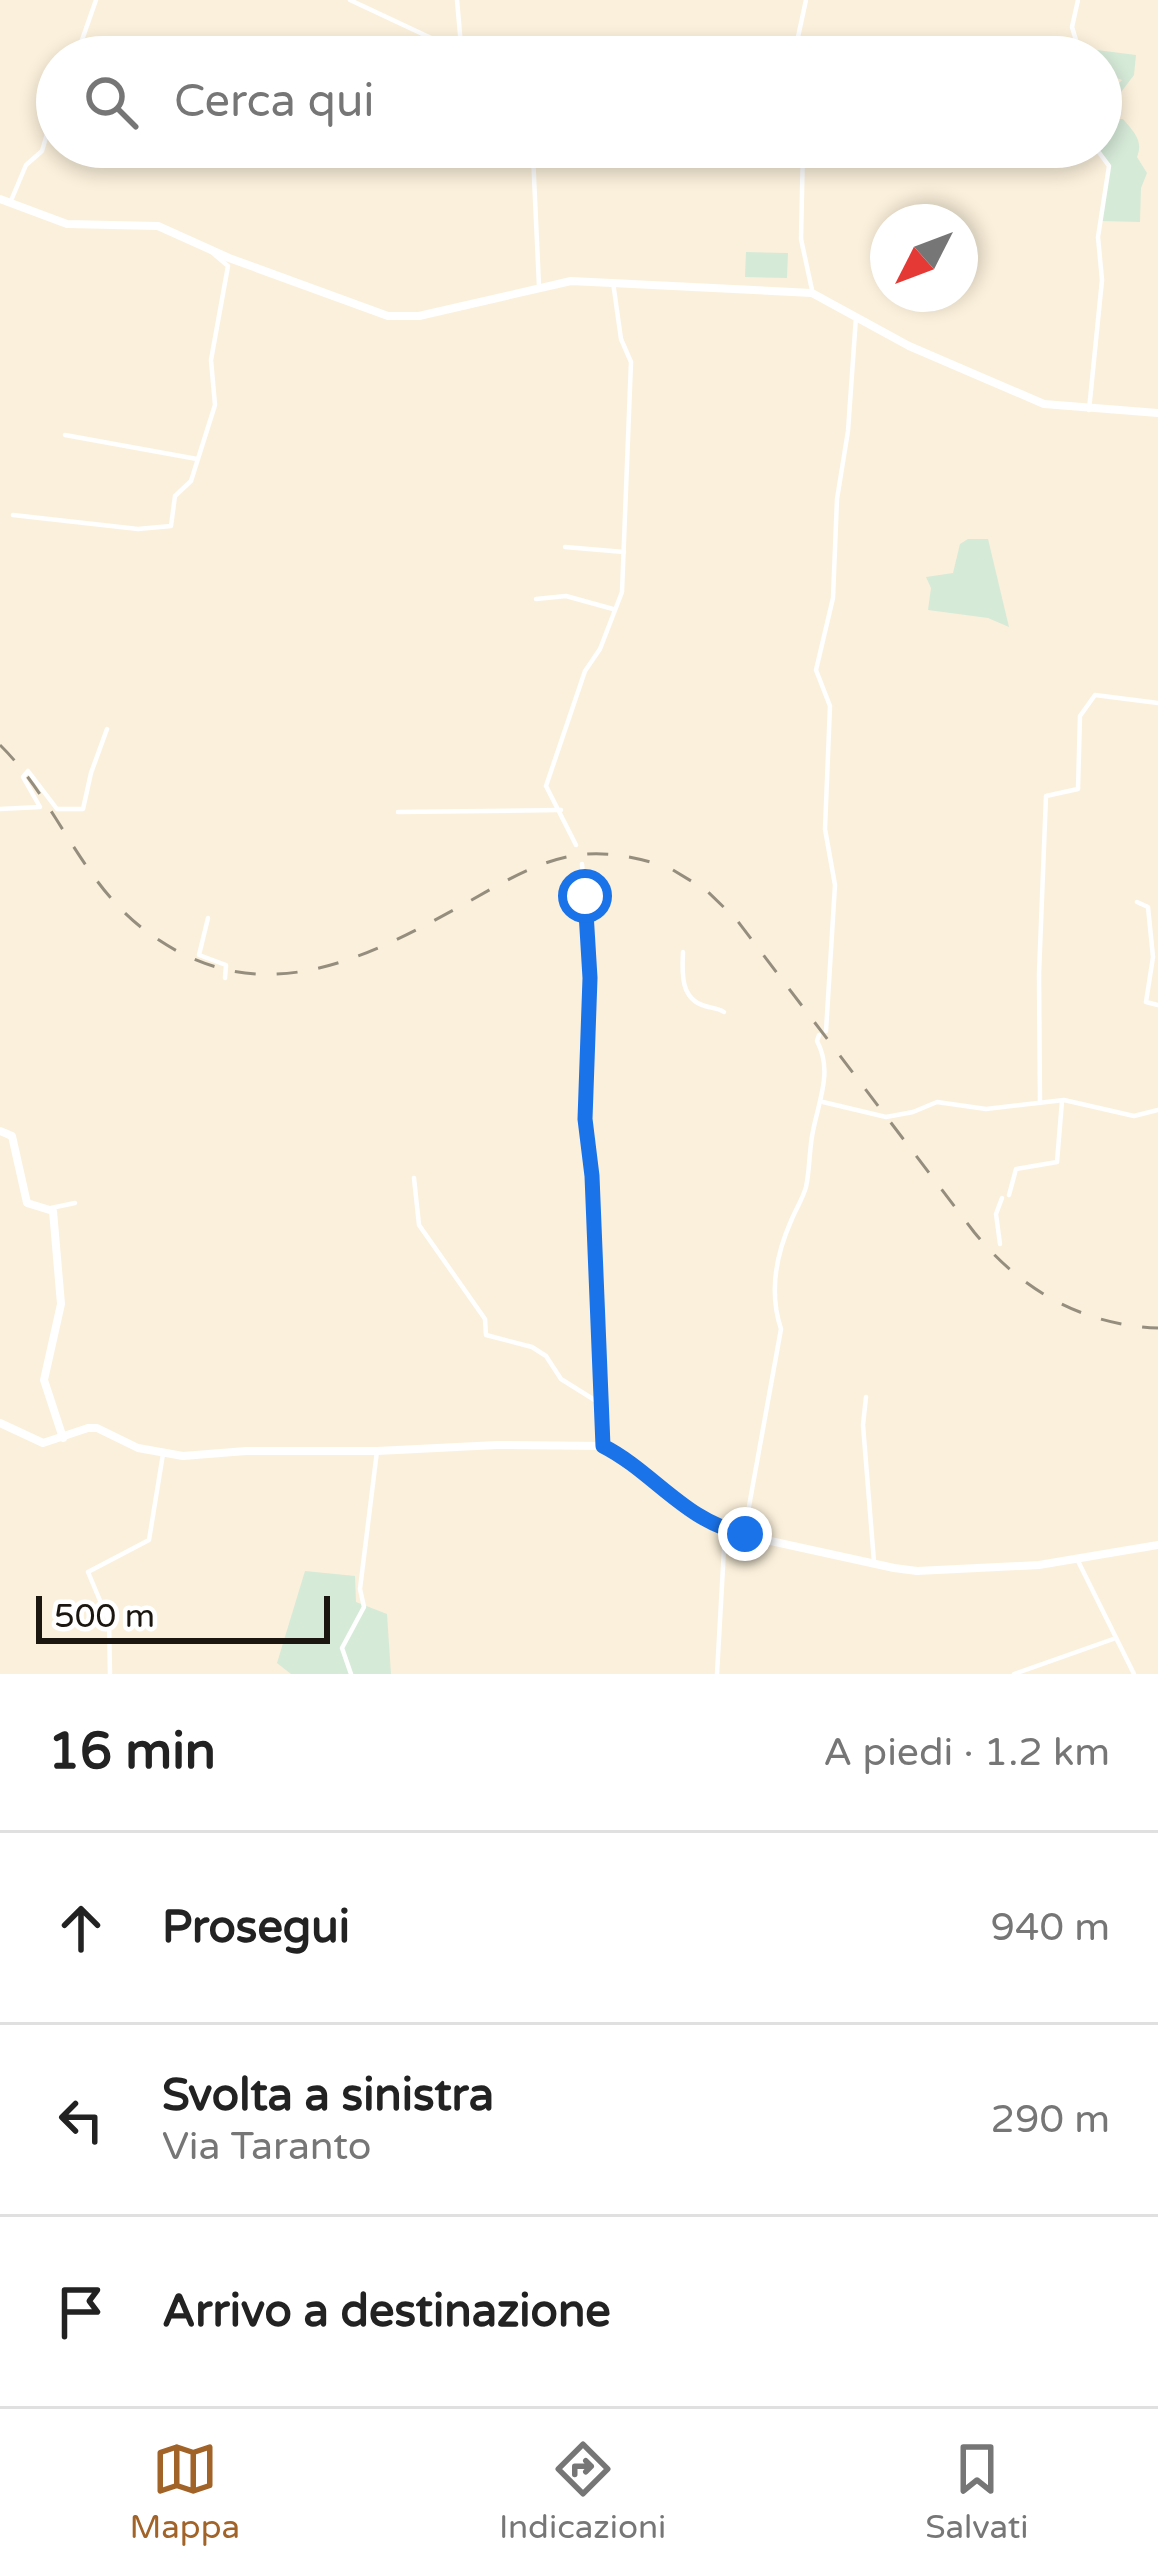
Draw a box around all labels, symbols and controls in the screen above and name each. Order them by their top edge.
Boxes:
search box [36,36,1122,168]
icon: search [78,69,144,135]
text: Cerca qui [174,75,375,129]
north arrow [870,204,978,312]
route start [558,869,612,923]
route end [718,1507,772,1561]
scale bar [36,1590,330,1643]
text: 500 m [54,1597,155,1636]
text: 16 min [48,1721,216,1783]
text: A piedi · 1.2 km [823,1729,1110,1776]
icon: ahead [48,1895,114,1961]
text: Prosegui [162,1901,350,1955]
text: 940 m [991,1904,1110,1951]
text: Svolta a sinistra [162,2069,494,2123]
icon: left [48,2087,114,2153]
text: 290 m [991,2096,1110,2143]
text: Via Taranto [162,2123,371,2170]
icon: arrive [48,2279,114,2345]
text: Arrivo a destinazione [162,2285,611,2339]
tab: Mappa [129,2436,240,2547]
tab: Indicazioni [499,2436,666,2547]
tab: Salvati [925,2436,1029,2547]

